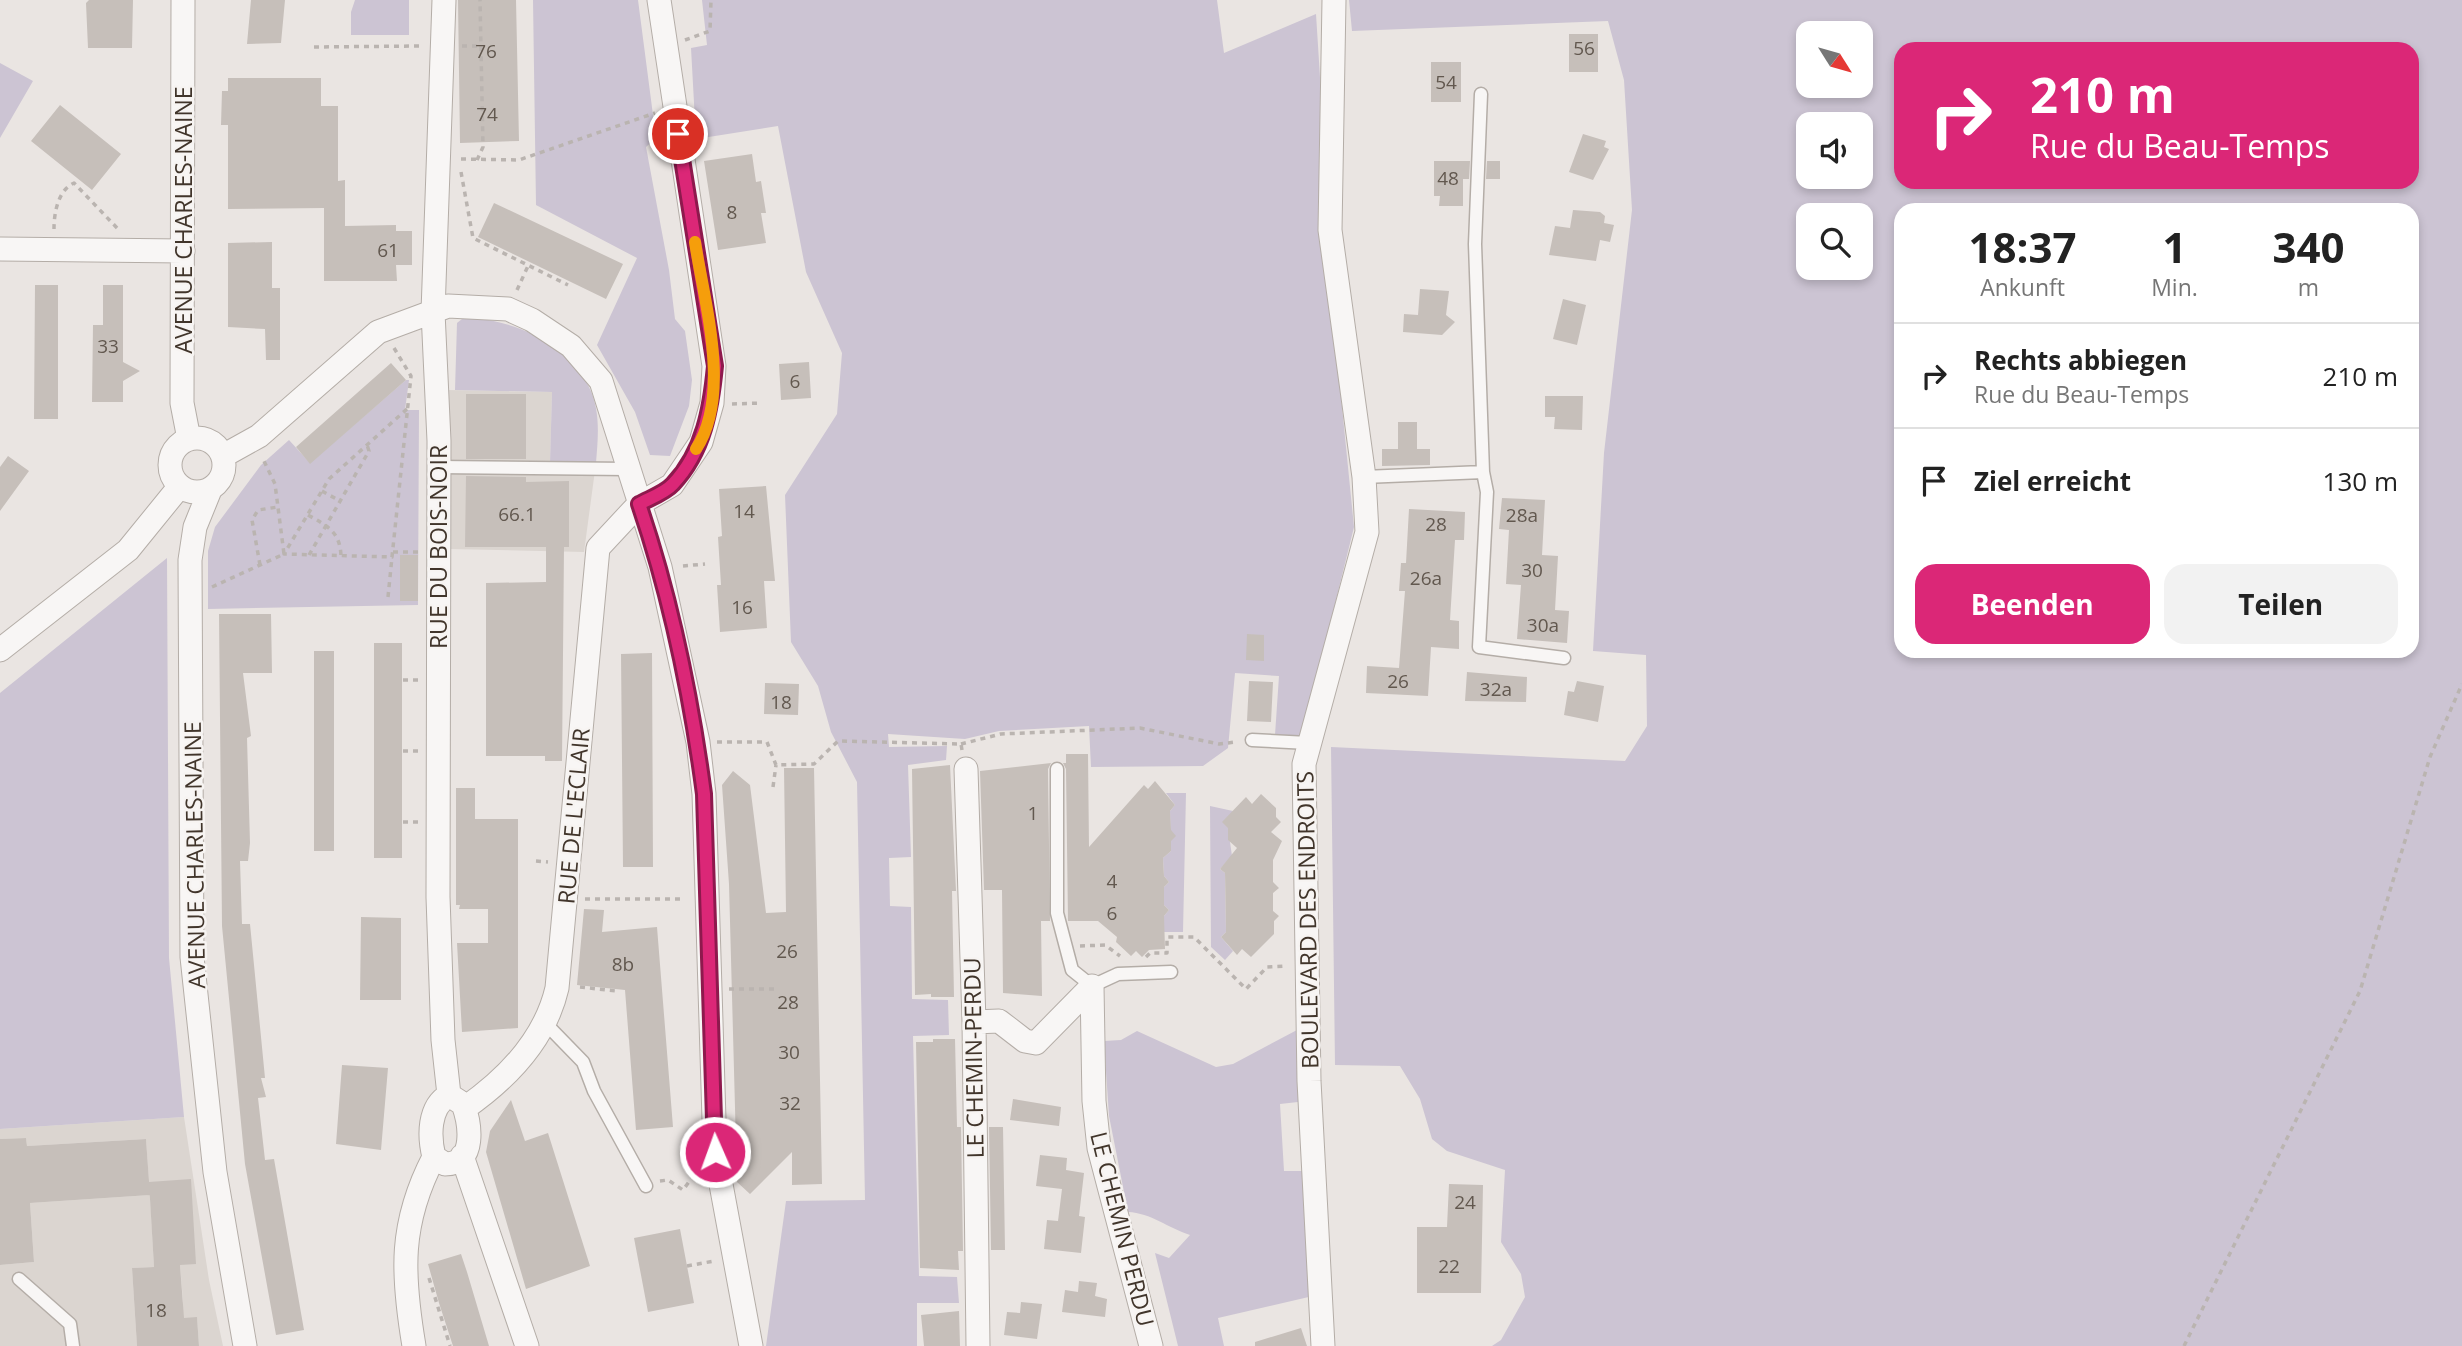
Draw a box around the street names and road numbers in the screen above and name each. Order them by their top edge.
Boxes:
street label: AVENUE CHARLES-NAINE [167,86,199,354]
street label: RUE DU BOIS-NOIR [422,445,454,649]
street label: AVENUE CHARLES-NAINE [176,721,212,989]
street label: RUE DE L'ECLAIR [549,727,597,905]
street label: BOULEVARD DES ENDROITS [1288,771,1326,1069]
street label: LE CHEMIN-PERDU [955,957,991,1159]
street label: LE CHEMIN PERDU [1083,1128,1163,1330]

